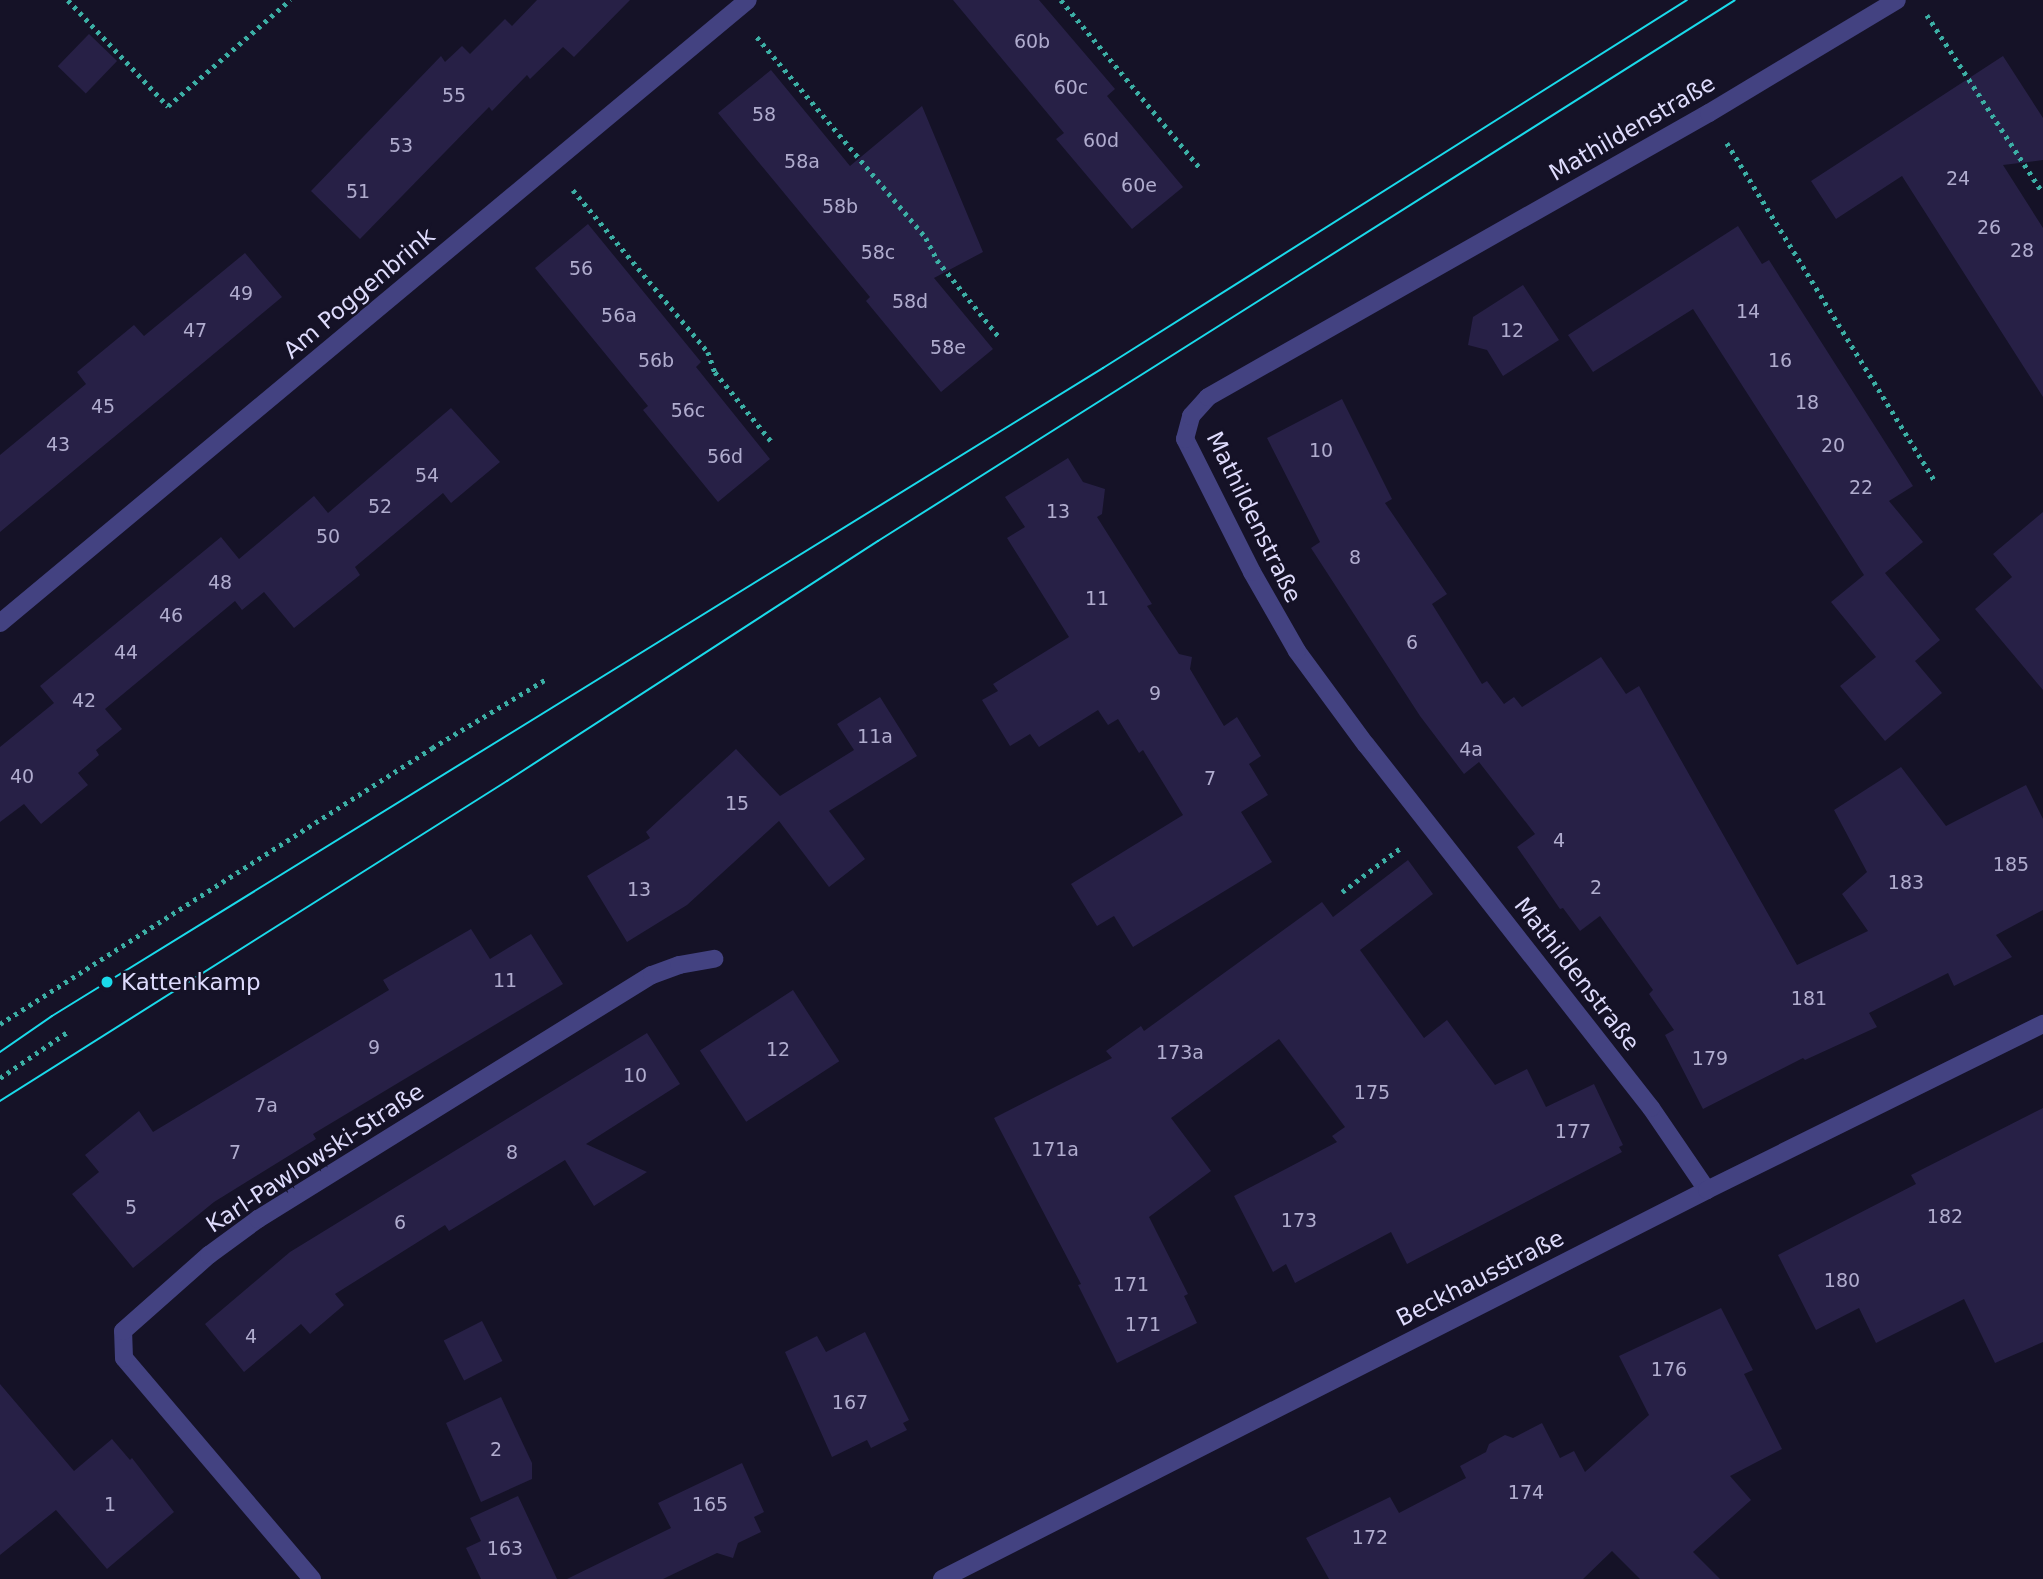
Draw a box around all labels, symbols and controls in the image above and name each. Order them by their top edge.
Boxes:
house number: 60b [1014,31,1050,53]
street label: Mathildenstraße [1544,69,1720,187]
house number: 60c [1054,77,1088,99]
house number: 55 [442,85,466,107]
house number: 58 [752,104,776,126]
house number: 60d [1083,130,1119,152]
house number: 53 [389,135,413,157]
house number: 58a [784,151,820,173]
house number: 24 [1946,168,1970,190]
house number: 60e [1121,175,1157,197]
house number: 51 [346,181,370,203]
house number: 58b [822,196,858,218]
house number: 26 [1977,217,2001,239]
street label: Am Poggenbrink [278,222,440,364]
house number: 28 [2010,240,2034,262]
house number: 58c [861,242,895,264]
house number: 56 [569,258,593,280]
house number: 49 [229,283,253,305]
house number: 58d [892,291,928,313]
house number: 14 [1736,301,1760,323]
house number: 56a [601,305,637,327]
house number: 47 [183,320,207,342]
house number: 12 [1500,320,1524,342]
house number: 58e [930,337,966,359]
house number: 56b [638,350,674,372]
house number: 16 [1768,350,1792,372]
house number: 18 [1795,392,1819,414]
house number: 45 [91,396,115,418]
house number: 56c [671,400,705,422]
street label: Mathildenstraße [1201,427,1307,607]
house number: 43 [46,434,70,456]
house number: 20 [1821,435,1845,457]
house number: 10 [1309,440,1333,462]
house number: 56d [707,446,743,468]
house number: 54 [415,465,439,487]
house number: 22 [1849,477,1873,499]
house number: 52 [368,496,392,518]
house number: 13 [1046,501,1070,523]
house number: 50 [316,526,340,548]
house number: 8 [1349,547,1361,569]
house number: 48 [208,572,232,594]
house number: 11 [1085,588,1109,610]
house number: 46 [159,605,183,627]
house number: 6 [1406,632,1418,654]
house number: 44 [114,642,138,664]
house number: 9 [1149,683,1161,705]
house number: 42 [72,690,96,712]
house number: 11a [857,726,893,748]
house number: 4a [1459,739,1483,761]
house number: 40 [10,766,34,788]
house number: 7 [1204,768,1216,790]
house number: 15 [725,793,749,815]
house number: 4 [1553,830,1565,852]
house number: 185 [1993,854,2029,876]
house number: 183 [1888,872,1924,894]
house number: 2 [1590,877,1602,899]
house number: 13 [627,879,651,901]
street label: Mathildenstraße [1509,892,1645,1056]
place label: Kattenkamp [121,968,261,996]
house number: 11 [493,970,517,992]
marker: Kattenkamp [99,974,115,990]
house number: 181 [1791,988,1827,1010]
house number: 9 [368,1037,380,1059]
house number: 12 [766,1039,790,1061]
house number: 173a [1156,1042,1204,1064]
house number: 179 [1692,1048,1728,1070]
house number: 10 [623,1065,647,1087]
street label: Karl-Pawlowski-Straße [201,1077,429,1239]
house number: 175 [1354,1082,1390,1104]
house number: 7a [254,1095,278,1117]
house number: 177 [1555,1121,1591,1143]
house number: 171a [1031,1139,1079,1161]
house number: 7 [229,1142,241,1164]
house number: 8 [506,1142,518,1164]
house number: 5 [125,1197,137,1219]
house number: 182 [1927,1206,1963,1228]
house number: 173 [1281,1210,1317,1232]
house number: 6 [394,1212,406,1234]
street label: Beckhausstraße [1392,1224,1568,1332]
house number: 180 [1824,1270,1860,1292]
house number: 171 [1113,1274,1149,1296]
house number: 171 [1125,1314,1161,1336]
house number: 4 [245,1326,257,1348]
house number: 176 [1651,1359,1687,1381]
house number: 167 [832,1392,868,1414]
house number: 2 [490,1439,502,1461]
house number: 174 [1508,1482,1544,1504]
house number: 1 [104,1494,116,1516]
house number: 165 [692,1494,728,1516]
house number: 172 [1352,1527,1388,1549]
house number: 163 [487,1538,523,1560]

